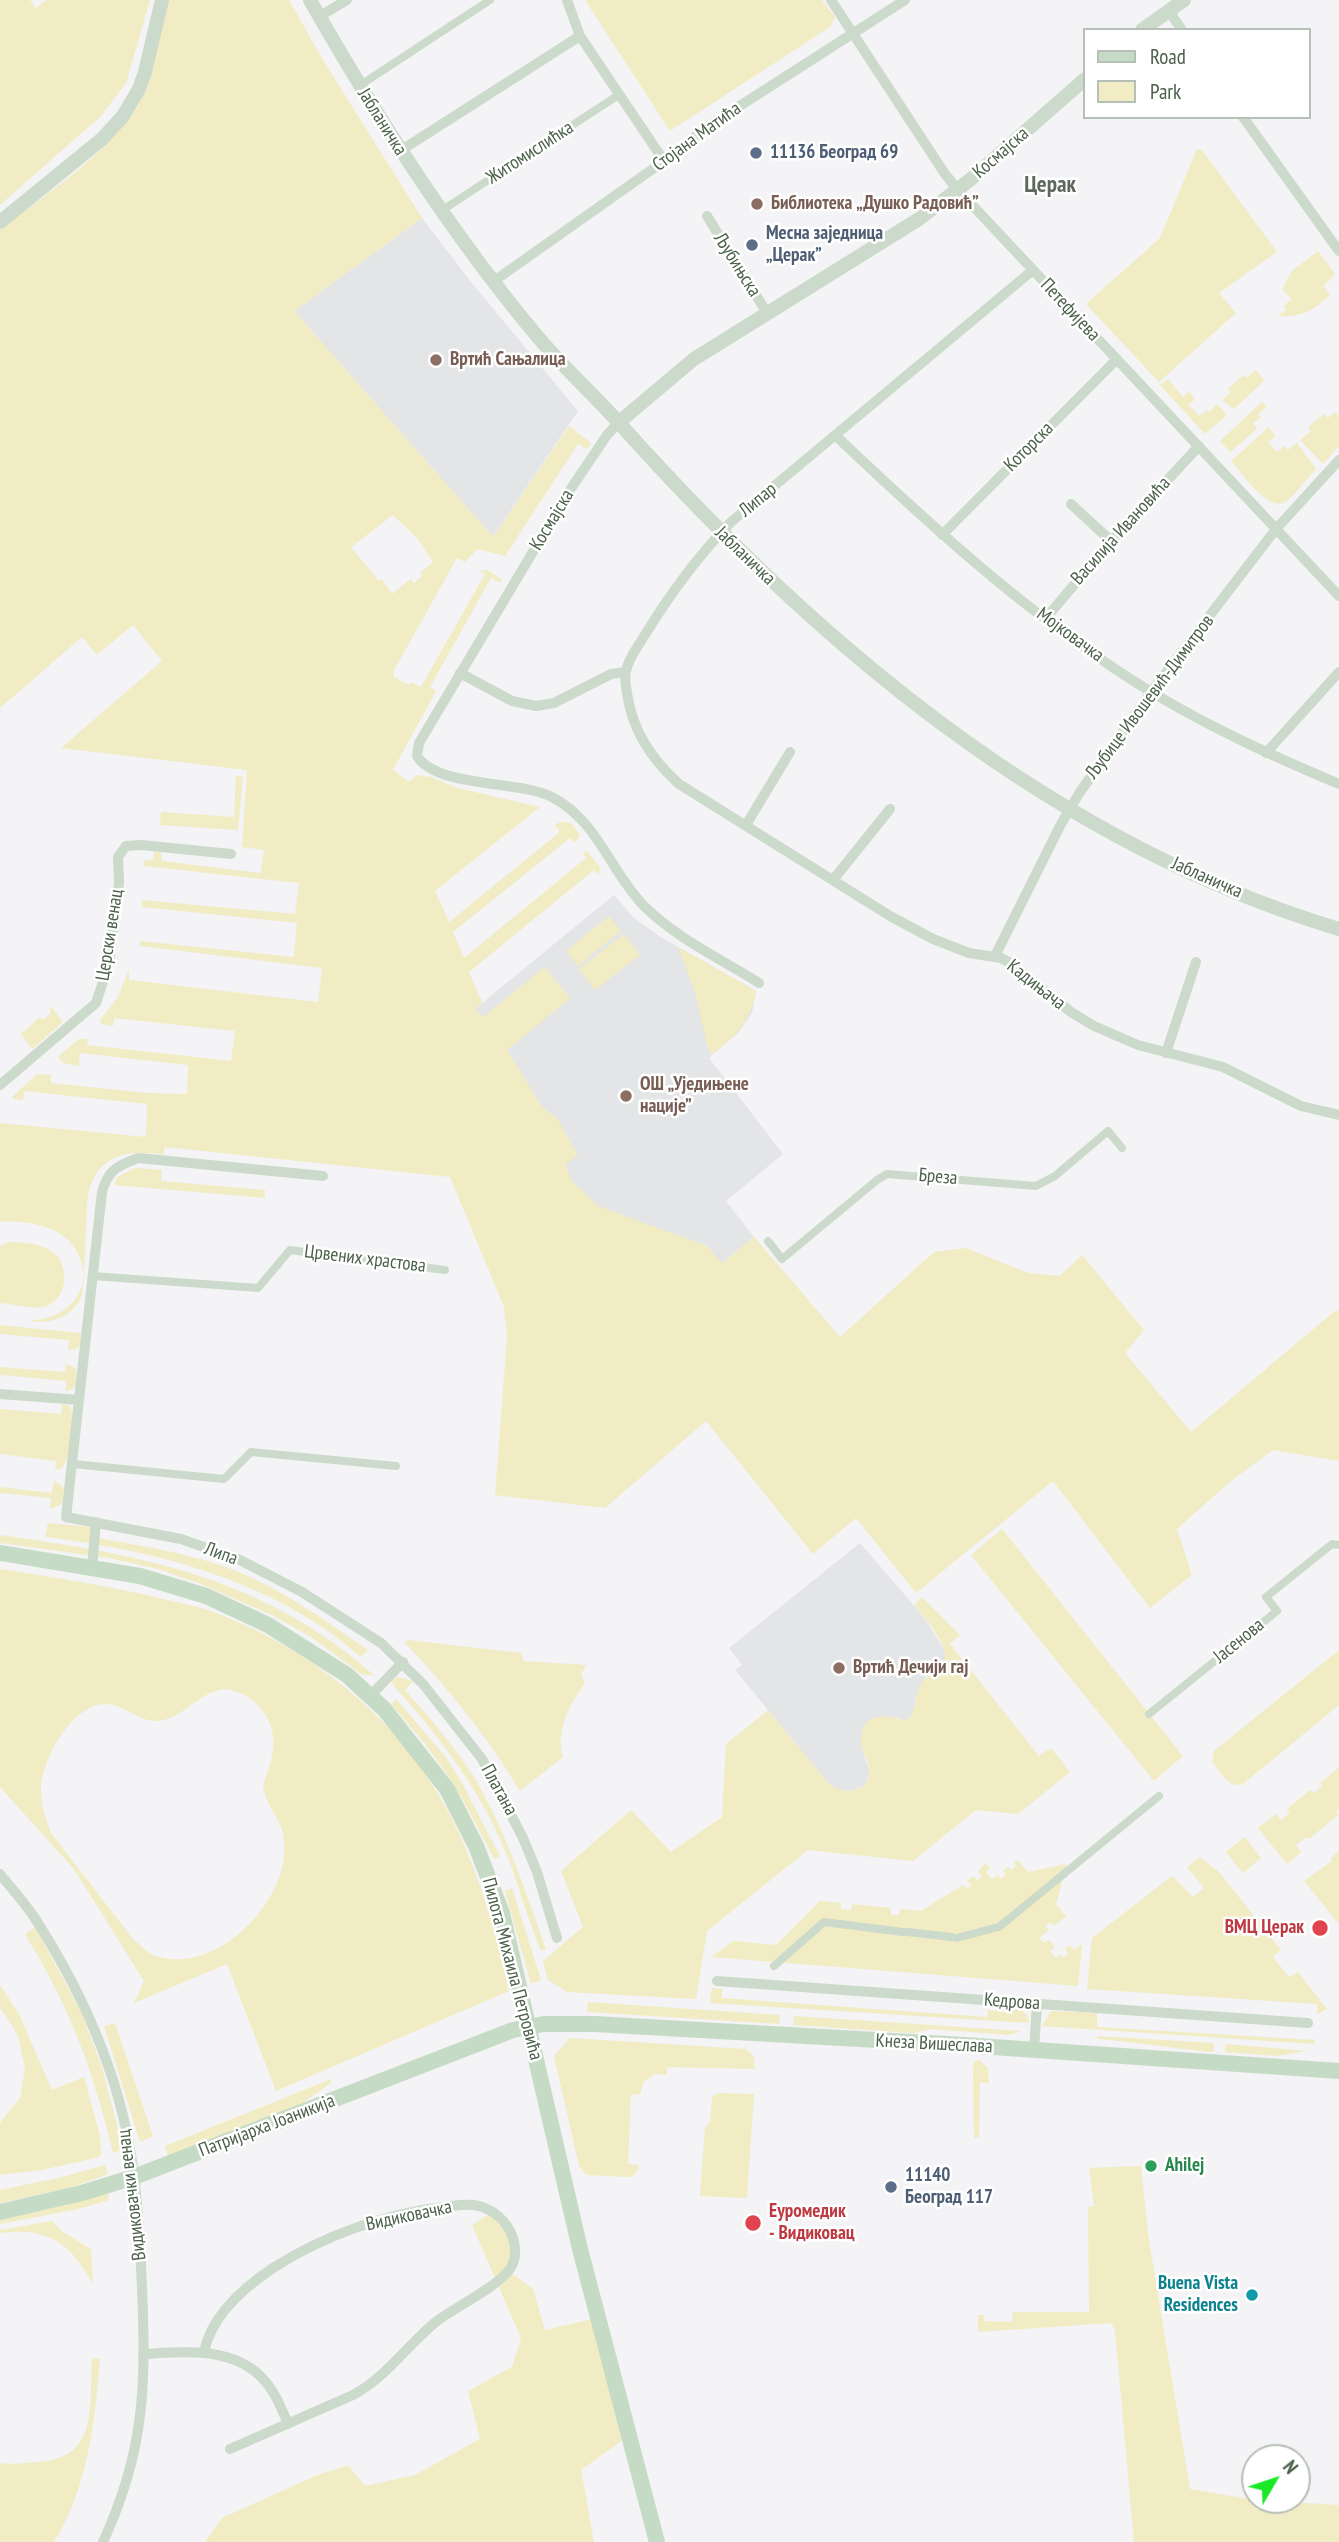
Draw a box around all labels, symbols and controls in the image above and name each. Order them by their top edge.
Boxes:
legend [1084,28,1311,119]
text: Road [1150,43,1186,70]
text: Park [1150,78,1181,105]
street label: Јабланичка [353,84,411,160]
street label: Стојана Матића [648,97,746,177]
street label: Житомислићка [482,116,578,190]
street label: Космајска [968,123,1034,183]
place label: 11136 Београд 69 [770,142,898,164]
marker: 11136 Београд 69 [748,145,764,161]
district label: Церак [1024,171,1076,199]
place label: Библиотека „Душко Радовић” [771,193,979,215]
marker: Библиотека „Душко Радовић” [749,196,765,212]
place label: Месна заједница „Церак” [766,223,883,267]
street label: Љубињска [709,229,765,301]
marker: Месна заједница „Церак” [744,237,760,253]
street label: Петефијева [1035,274,1105,346]
place label: Вртић Сањалица [450,349,566,371]
marker: Вртић Сањалица [428,352,444,368]
street label: Которска [1000,418,1058,476]
street label: Василија Ивановића [1067,472,1175,590]
street label: Липар [735,478,781,522]
street label: Космајска [525,486,579,554]
street label: Јабланичка [710,522,780,590]
street label: Мојковачка [1032,603,1108,667]
street label: Љубице Ивошевић-Димитров [1081,610,1219,784]
street label: Јабланичка [1168,852,1246,904]
street label: Церски венац [92,888,128,982]
street label: Кадињача [1002,955,1070,1015]
place label: ОШ „Уједињене нације” [640,1074,749,1118]
marker: ОШ „Уједињене нације” [618,1088,634,1104]
street label: Бреза [918,1164,958,1190]
street label: Црвених храстова [303,1240,427,1278]
street label: Липа [201,1538,241,1570]
street label: Јасенова [1209,1614,1269,1668]
place label: Вртић Дечији гај [853,1657,968,1679]
marker: Вртић Дечији гај [831,1660,847,1676]
street label: Платана [476,1760,522,1820]
street label: Пилота Михаила Петровића [477,1875,547,2063]
place label: ВМЦ Церак [1225,1917,1304,1939]
marker: ВМЦ Церак [1310,1918,1330,1938]
street label: Кедрова [983,1989,1041,2015]
street label: Кнеза Вишеслава [875,2030,993,2058]
street label: Патријарха Јоаникија [196,2090,338,2162]
street label: Видиковачки венац [113,2128,151,2262]
place label: Ahilej [1165,2155,1204,2177]
marker: Ahilej [1143,2158,1159,2174]
place label: 11140 Београд 117 [905,2165,993,2209]
marker: 11140 Београд 117 [883,2179,899,2195]
street label: Видиковачка [364,2196,454,2236]
place label: Еуромедик - Видиковац [769,2201,855,2245]
marker: Еуромедик - Видиковац [743,2213,763,2233]
place label: Buena Vista Residences [1158,2273,1238,2317]
marker: Buena Vista Residences [1244,2287,1260,2303]
north arrow [1241,2444,1311,2514]
text: N [1278,2455,1303,2479]

